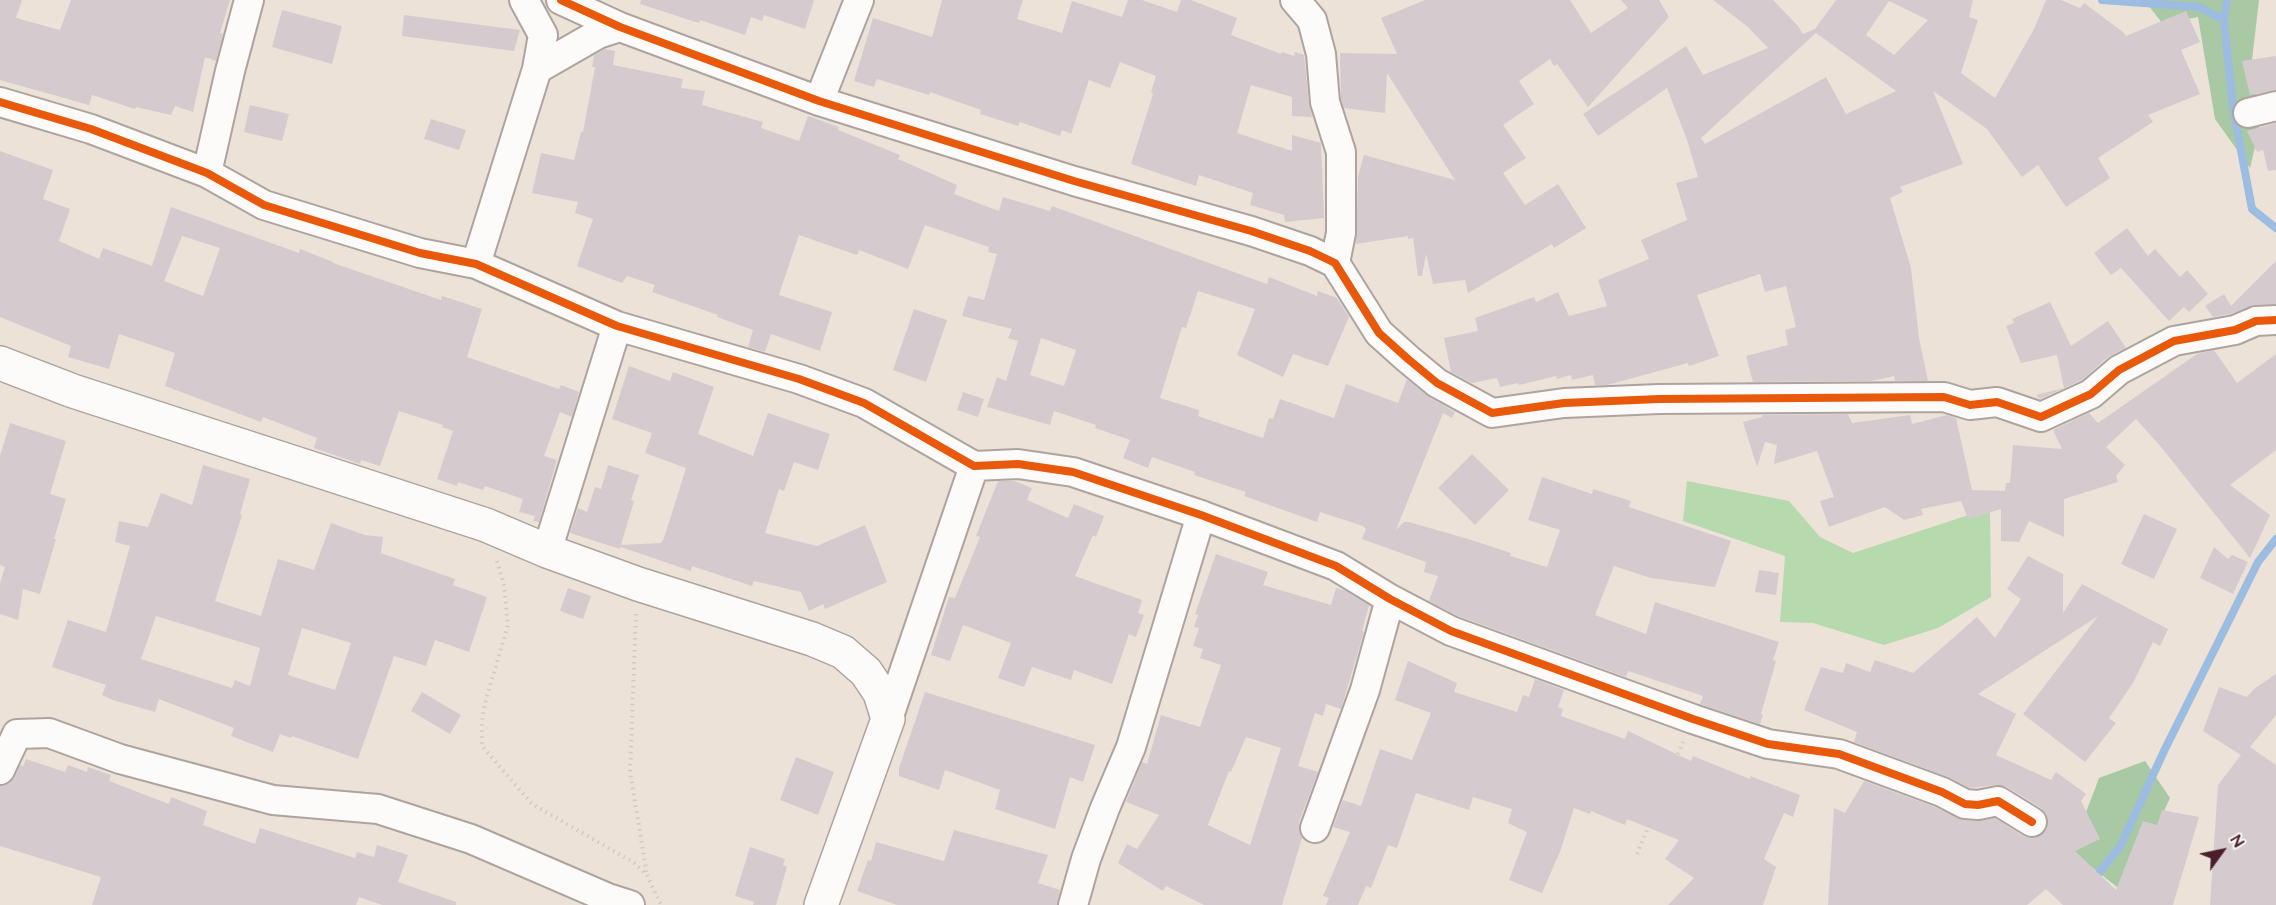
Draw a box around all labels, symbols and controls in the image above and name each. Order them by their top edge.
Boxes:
north arrow [2192,821,2252,881]
text: N [2225,831,2249,851]

